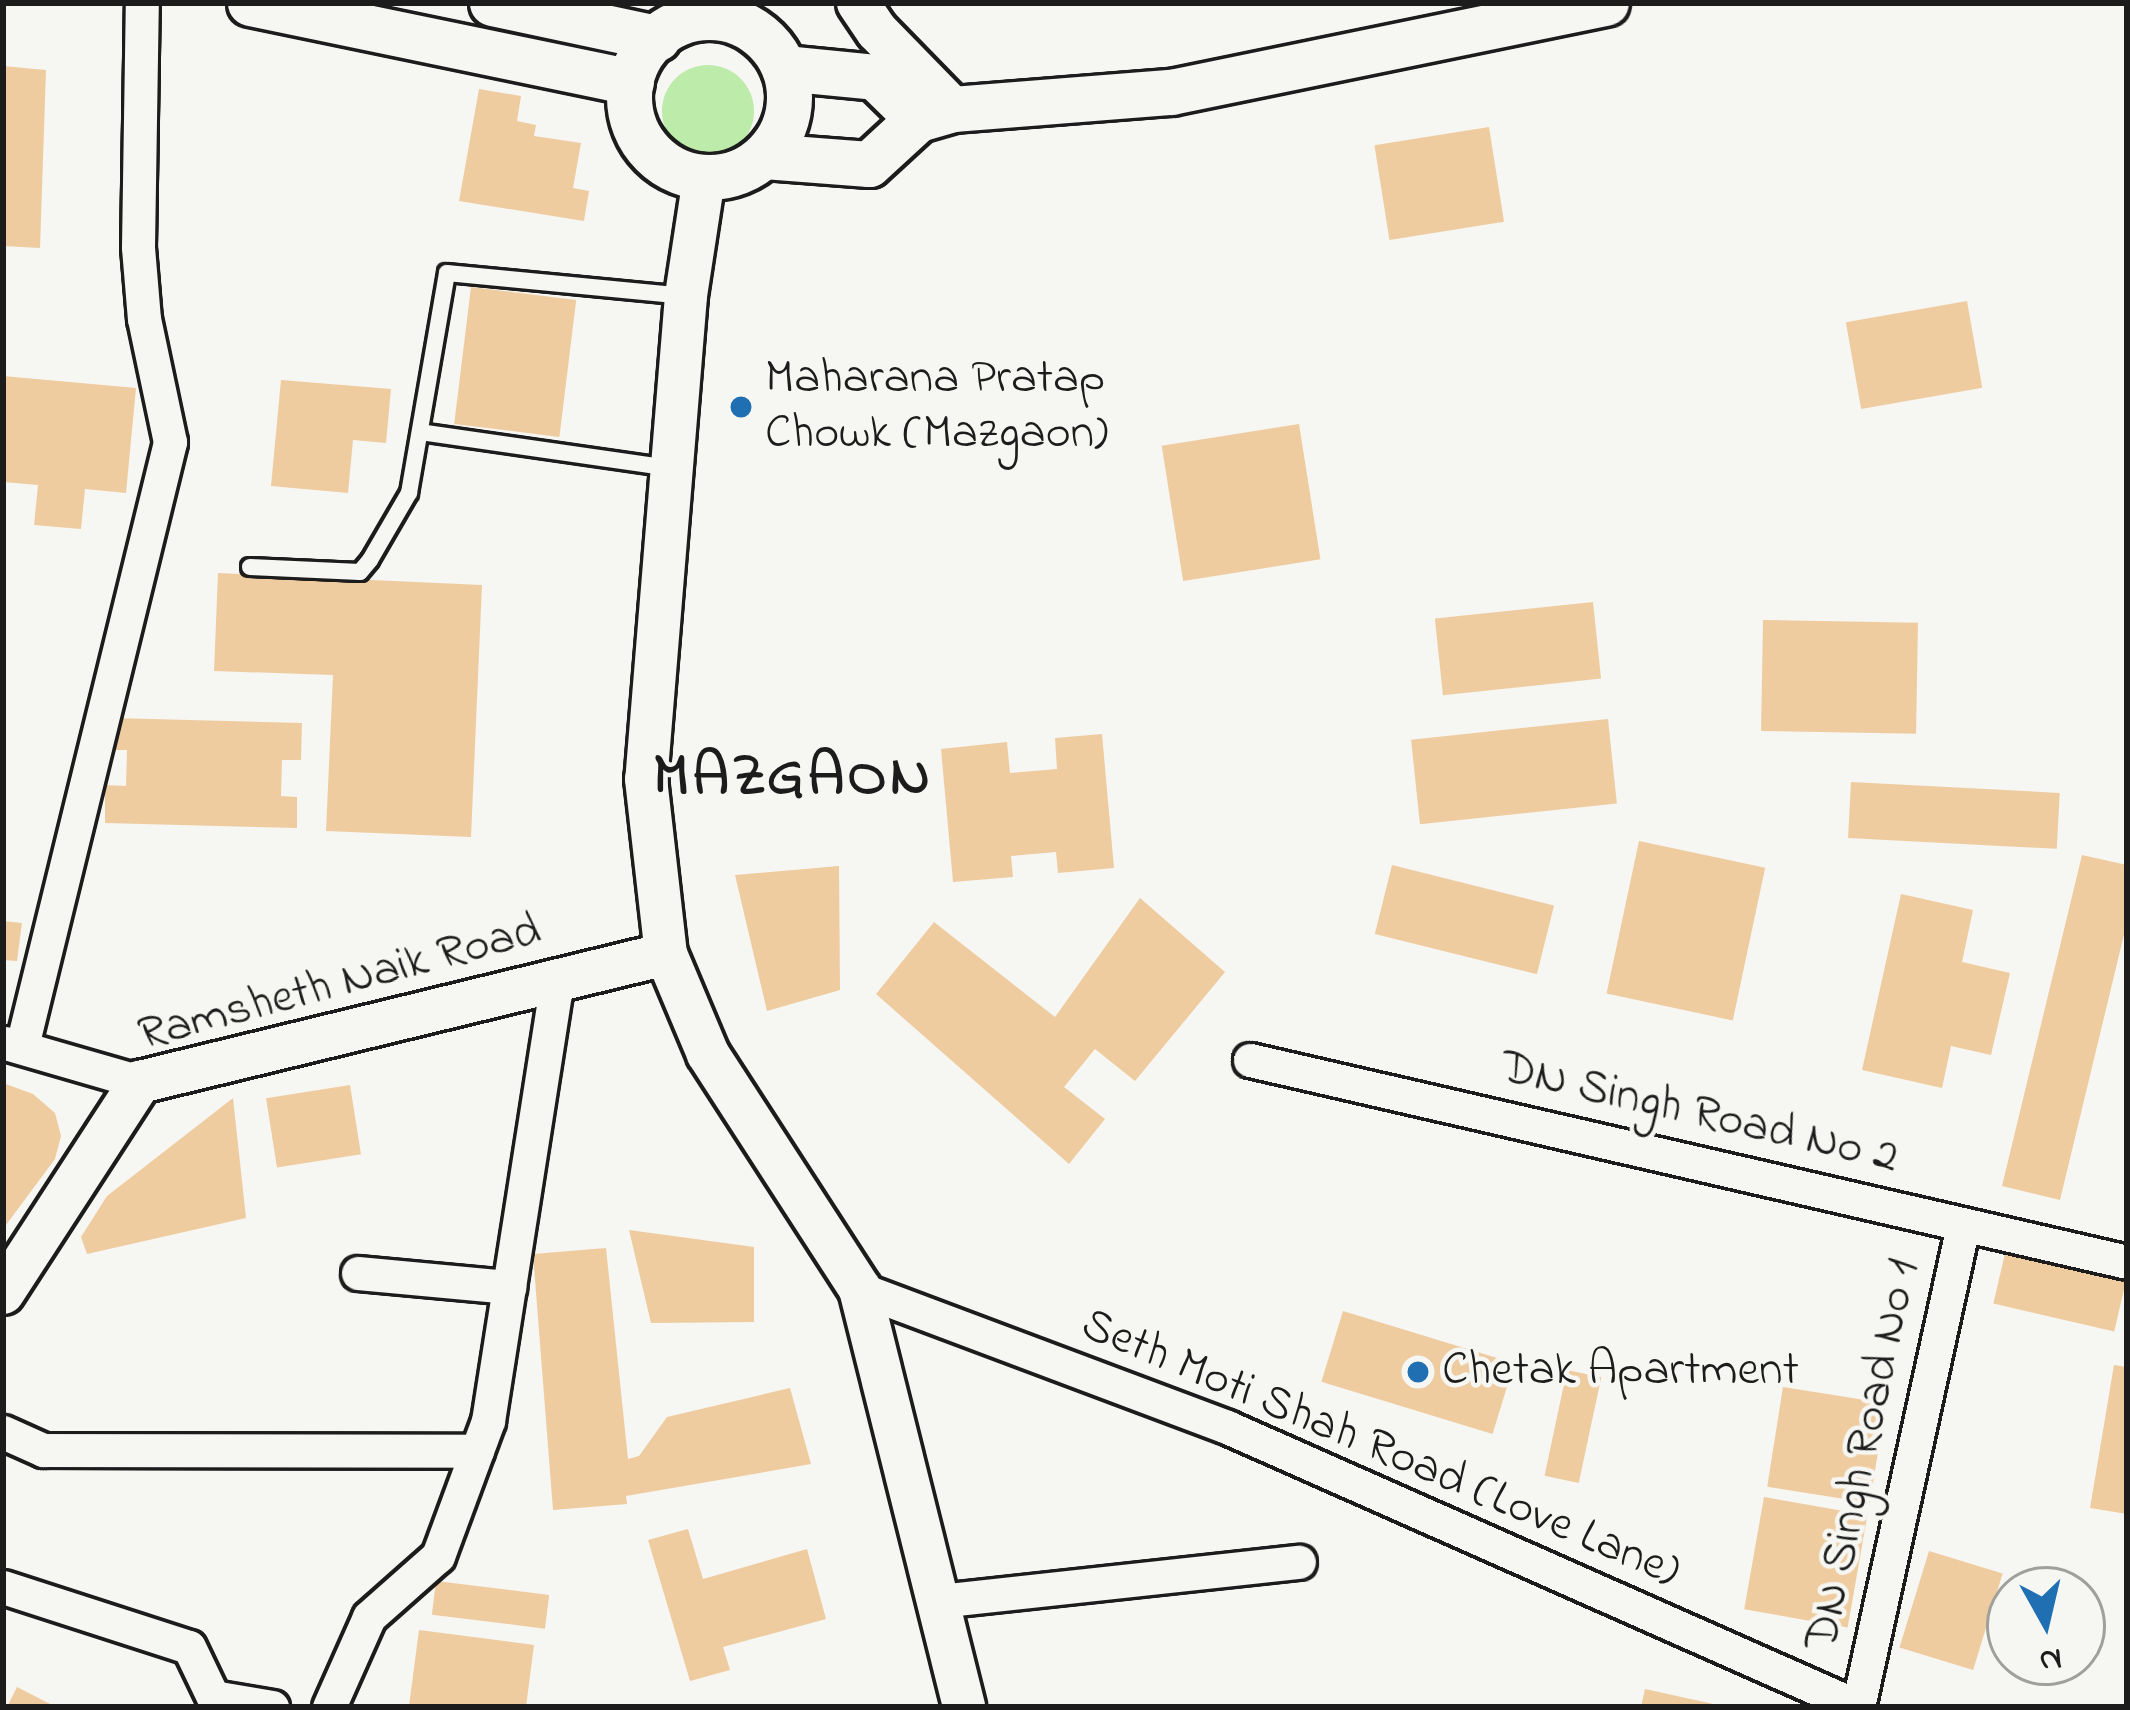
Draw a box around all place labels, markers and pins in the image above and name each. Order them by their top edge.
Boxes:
place label: Maharana Pratap Chowk (Mazgaon) [765,350,1108,463]
marker: Maharana Pratap Chowk (Mazgaon) [728,394,754,420]
place label: Chetak Apartment [1442,1343,1799,1401]
marker: Chetak Apartment [1405,1359,1431,1385]

